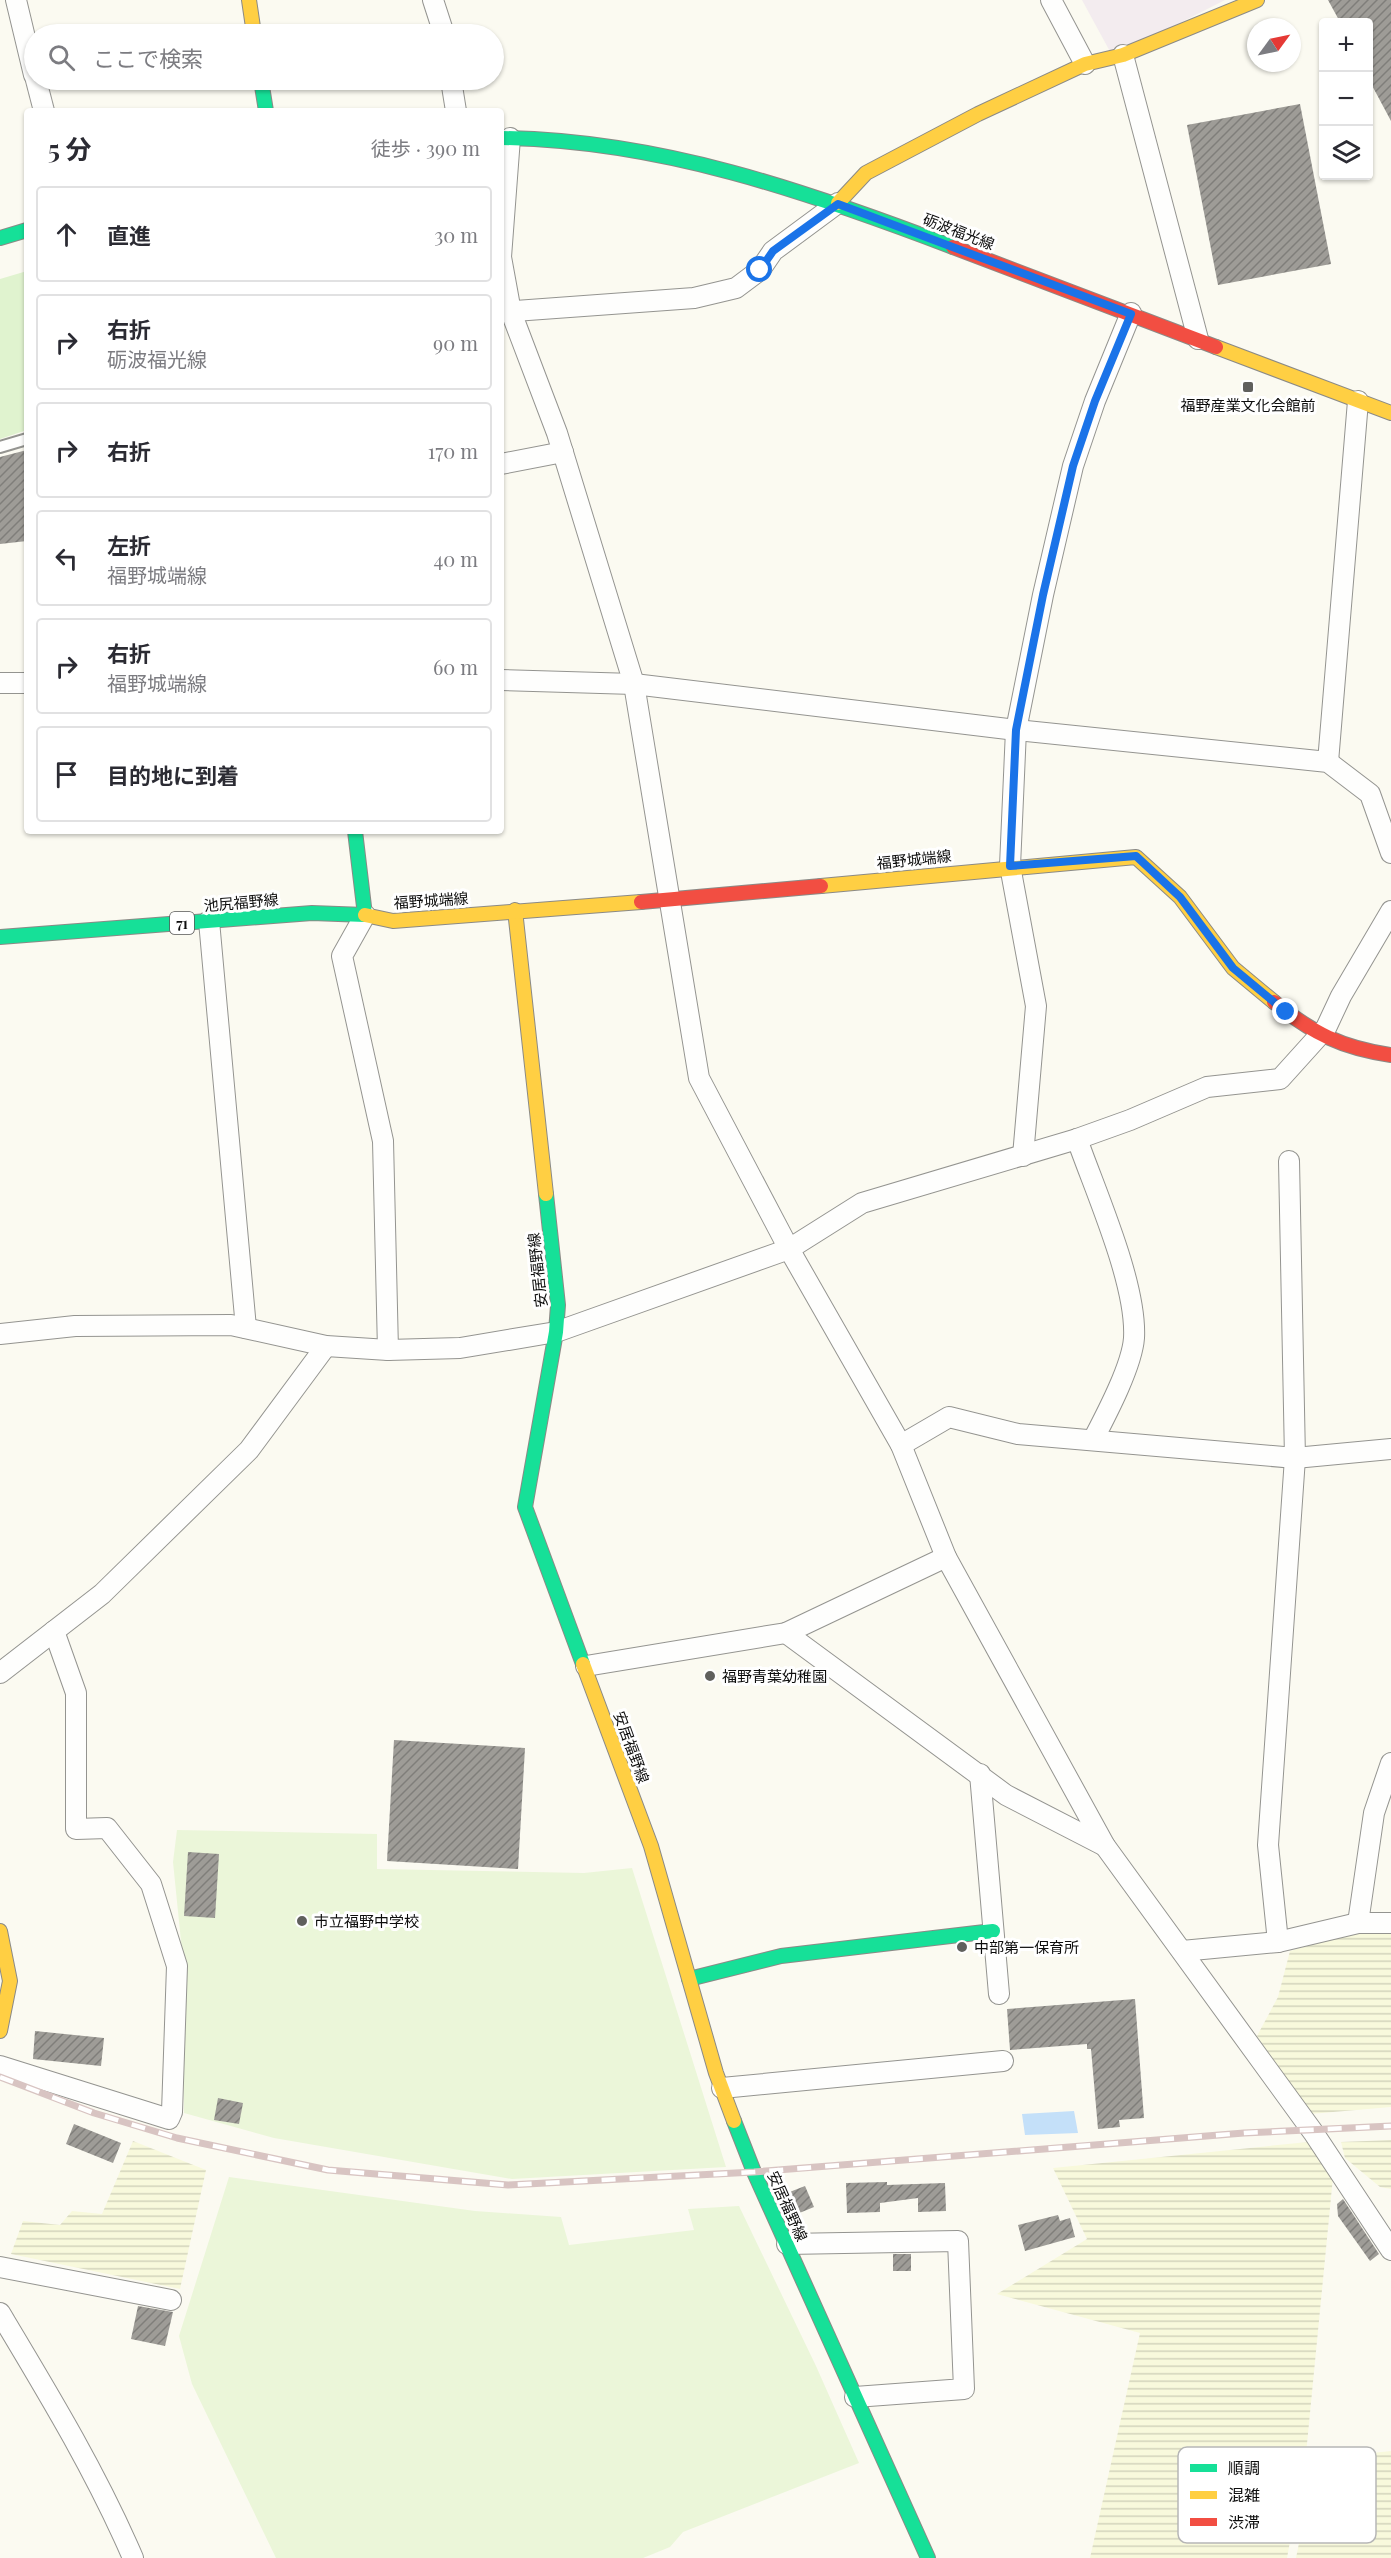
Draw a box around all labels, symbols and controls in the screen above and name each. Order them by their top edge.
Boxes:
north arrow [1247,18,1301,72]
map controls [1319,18,1373,180]
button: + [1319,18,1373,72]
search box [24,24,504,90]
icon: search [45,41,78,74]
text: ここで検索 [93,43,203,73]
button: − [1319,72,1373,126]
button: layers [1319,126,1373,180]
text: 5 分 [48,131,92,166]
text: 徒歩 · 390 m [371,134,480,161]
street label: 砺波福光線 [920,208,998,254]
icon: ahead [50,218,83,251]
text: 直進 [107,220,151,250]
text: 30 m [434,221,478,248]
route start [746,256,772,282]
text: 右折 [107,314,151,344]
icon: right [50,326,83,359]
text: 90 m [433,329,478,356]
text: 砺波福光線 [107,345,207,372]
marker: 福野産業文化会館前 [1241,380,1255,394]
place label: 福野産業文化会館前 [1180,395,1316,415]
icon: right [50,434,83,467]
text: 右折 [107,436,151,466]
text: 170 m [428,437,478,464]
text: 左折 [107,530,151,560]
icon: left [50,542,83,575]
text: 40 m [433,545,478,572]
text: 福野城端線 [107,561,207,588]
text: 右折 [107,638,151,668]
icon: right [50,650,83,683]
text: 60 m [433,653,478,680]
text: 福野城端線 [107,669,207,696]
icon: arrive [50,758,83,791]
text: 目的地に到着 [107,760,239,790]
street label: 福野城端線 [876,845,952,873]
street label: 福野城端線 [393,887,469,913]
street label: 池尻福野線 [203,889,279,915]
road number: 71 [170,912,194,934]
route end [1272,998,1298,1024]
street label: 安居福野線 [523,1232,551,1308]
place label: 福野青葉幼稚園 [722,1666,827,1686]
marker: 福野青葉幼稚園 [703,1669,717,1683]
street label: 安居福野線 [610,1708,654,1786]
place label: 市立福野中学校 [314,1911,419,1931]
marker: 市立福野中学校 [295,1914,309,1928]
place label: 中部第一保育所 [974,1937,1079,1957]
marker: 中部第一保育所 [955,1940,969,1954]
street label: 安居福野線 [764,2168,812,2244]
legend [1178,2447,1376,2543]
text: 順調 [1228,2457,1260,2478]
text: 混雑 [1228,2484,1260,2505]
text: 渋滞 [1228,2511,1260,2532]

